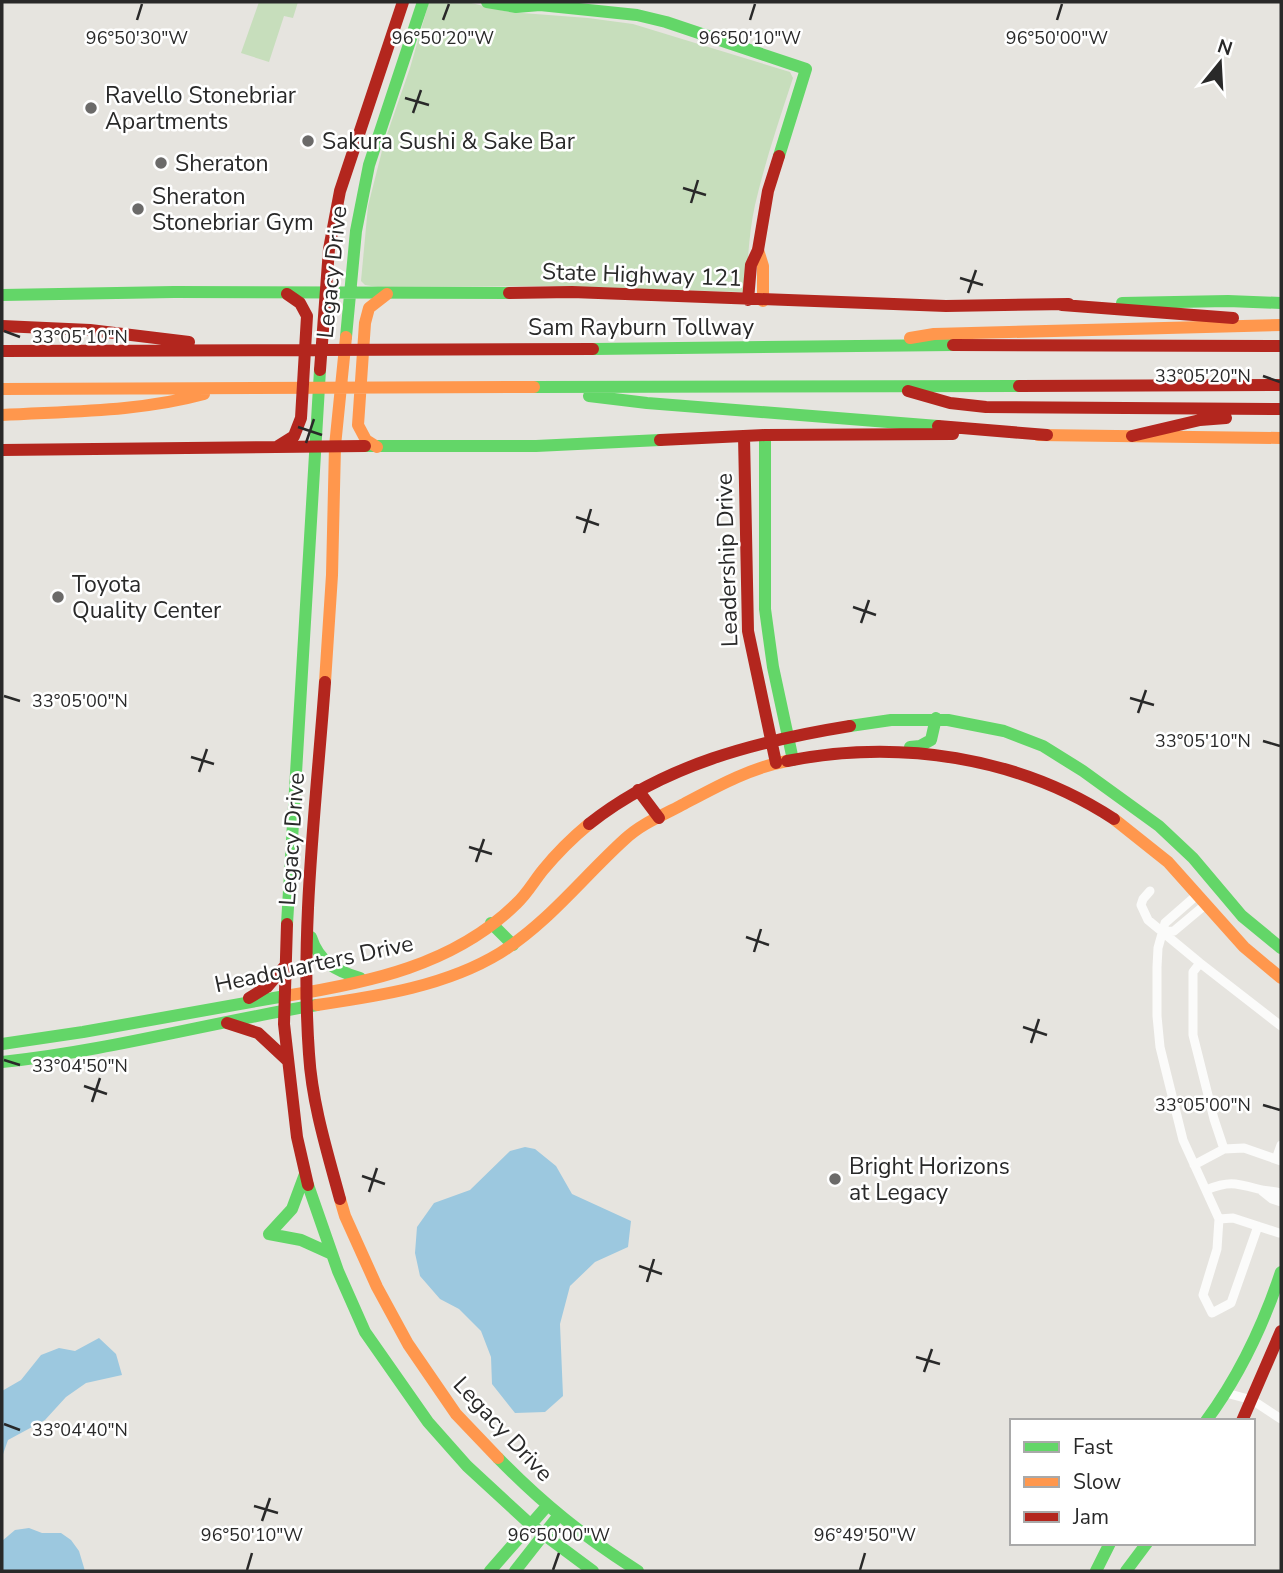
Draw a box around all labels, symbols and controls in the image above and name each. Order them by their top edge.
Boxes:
text: 96°50'30"W [86,26,188,50]
text: 96°50'20"W [392,26,494,50]
text: 96°50'10"W [699,26,801,50]
text: 96°50'00"W [1006,26,1108,50]
north arrow [1185,28,1255,98]
text: N [1214,33,1236,62]
place label: Ravello Stonebriar Apartments [105,80,297,137]
marker: Ravello Stonebriar Apartments [83,100,99,116]
place label: Sakura Sushi & Sake Bar [322,126,576,157]
marker: Sakura Sushi & Sake Bar [300,133,316,149]
place label: Sheraton [175,148,269,179]
marker: Sheraton [153,155,169,171]
place label: Sheraton Stonebriar Gym [152,181,314,238]
marker: Sheraton Stonebriar Gym [130,201,146,217]
street label: Legacy Drive [310,204,354,340]
street label: State Highway 121 [542,256,742,294]
street label: Sam Rayburn Tollway [528,312,754,343]
text: 33°05'10"N [32,325,128,349]
text: 33°05'20"N [1155,364,1251,388]
street label: Leadership Drive [708,473,746,647]
place label: Toyota Quality Center [72,569,222,626]
marker: Toyota Quality Center [50,589,66,605]
text: 33°05'00"N [32,689,128,713]
text: 33°05'10"N [1155,729,1251,753]
street label: Legacy Drive [272,771,312,907]
street label: Headquarters Drive [212,928,416,1000]
text: 33°04'50"N [32,1054,128,1078]
text: 33°05'00"N [1155,1093,1251,1117]
place label: Bright Horizons at Legacy [849,1151,1010,1208]
marker: Bright Horizons at Legacy [827,1171,843,1187]
street label: Legacy Drive [446,1370,560,1488]
text: 33°04'40"N [32,1418,128,1442]
legend [1010,1419,1255,1545]
text: Fast [1073,1433,1113,1461]
text: Slow [1073,1468,1122,1496]
text: Jam [1072,1503,1109,1531]
text: 96°50'10"W [201,1523,303,1547]
text: 96°50'00"W [508,1523,610,1547]
text: 96°49'50"W [814,1523,916,1547]

